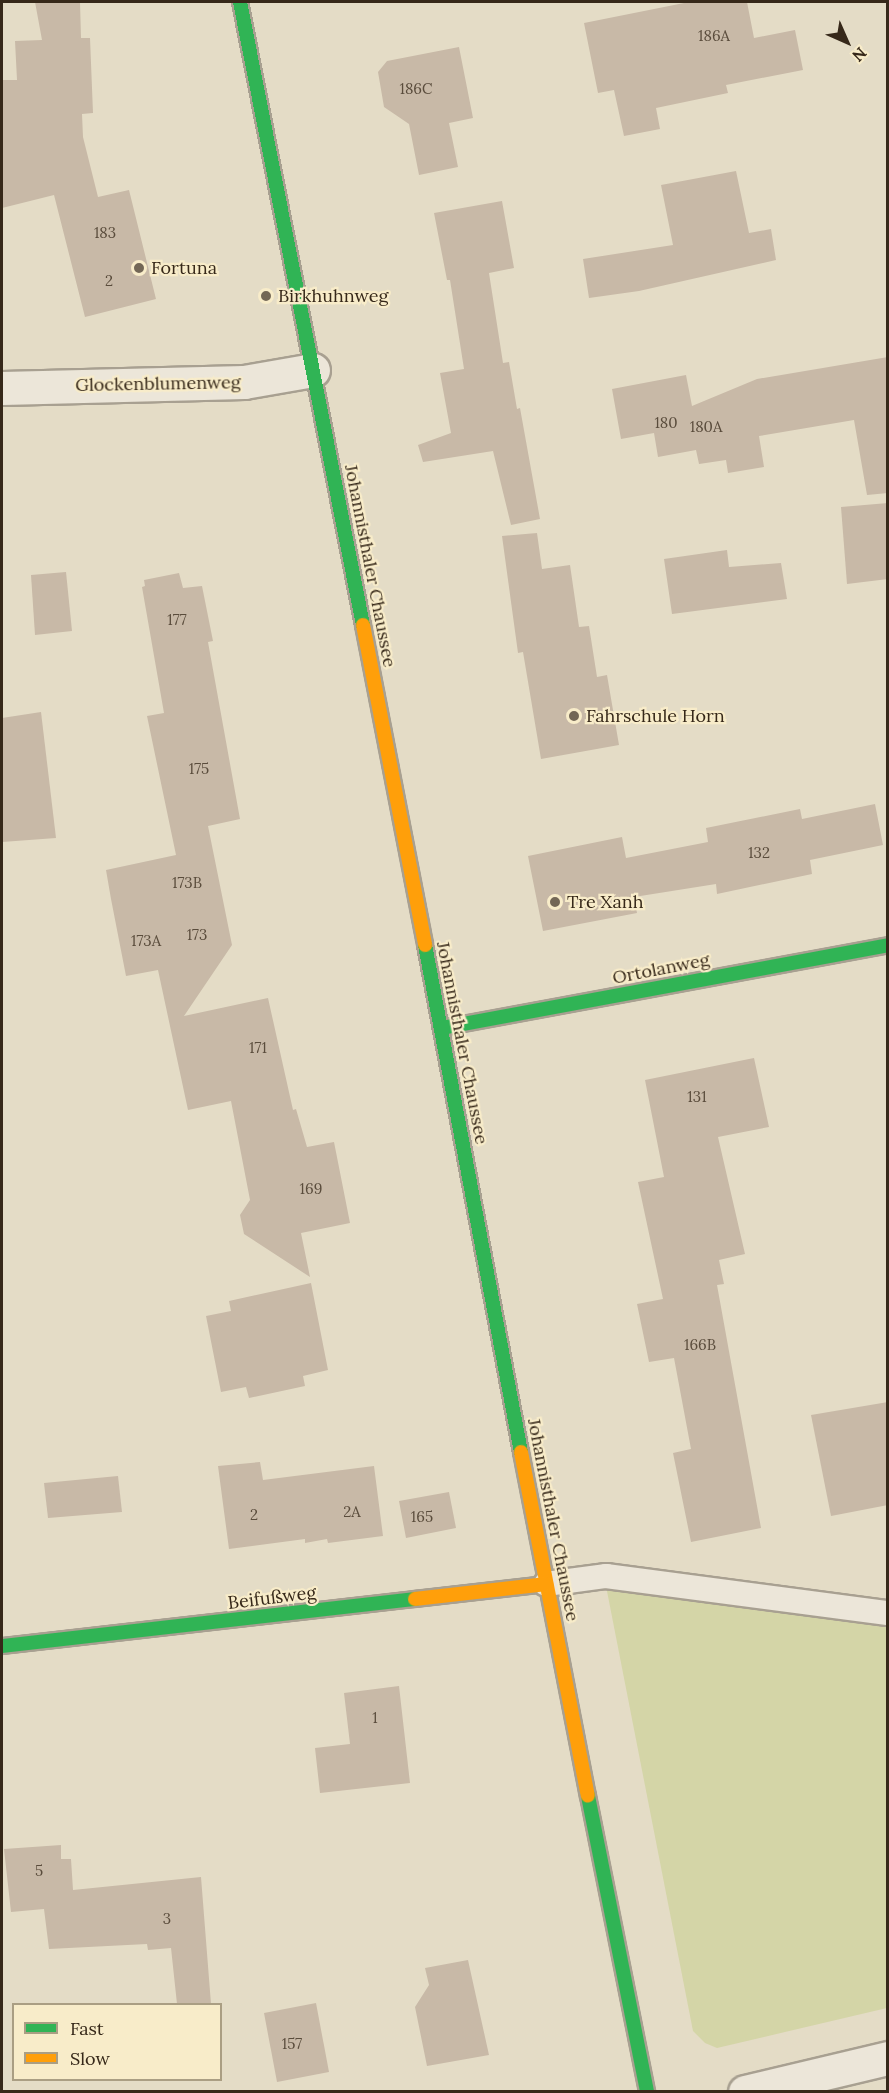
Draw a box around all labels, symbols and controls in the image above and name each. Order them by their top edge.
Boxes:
north arrow [817,12,877,72]
house number: 186A [698,27,730,45]
text: N [848,43,871,66]
house number: 186C [399,80,433,98]
house number: 183 [94,224,116,242]
place label: Fortuna [151,257,217,279]
marker: Fortuna [132,261,146,275]
house number: 2 [105,272,113,290]
place label: Birkhuhnweg [278,285,388,307]
marker: Birkhuhnweg [259,289,273,303]
street label: Glockenblumenweg [75,372,241,396]
house number: 180 [654,414,678,432]
house number: 180A [690,418,722,436]
street label: Johannisthaler Chaussee [340,463,400,669]
house number: 177 [167,611,187,629]
place label: Fahrschule Horn [586,705,725,727]
marker: Fahrschule Horn [567,709,581,723]
house number: 175 [189,760,209,778]
house number: 132 [748,844,770,862]
house number: 173B [172,874,202,892]
place label: Tre Xanh [567,891,643,913]
marker: Tre Xanh [548,895,562,909]
house number: 173 [187,926,207,944]
house number: 173A [131,932,161,950]
street label: Johannisthaler Chaussee [432,940,492,1146]
street label: Ortolanweg [611,949,711,989]
house number: 171 [249,1039,267,1057]
house number: 131 [687,1088,707,1106]
house number: 169 [300,1180,322,1198]
house number: 166B [684,1336,716,1354]
street label: Johannisthaler Chaussee [523,1417,583,1623]
house number: 2A [343,1503,361,1521]
house number: 2 [250,1506,258,1524]
house number: 165 [411,1508,433,1526]
street label: Beifußweg [227,1582,317,1614]
house number: 1 [372,1709,378,1727]
house number: 5 [35,1862,43,1880]
house number: 3 [163,1910,171,1928]
legend [12,2003,222,2081]
text: Fast [70,2017,104,2040]
house number: 157 [282,2035,302,2053]
text: Slow [70,2047,110,2070]

